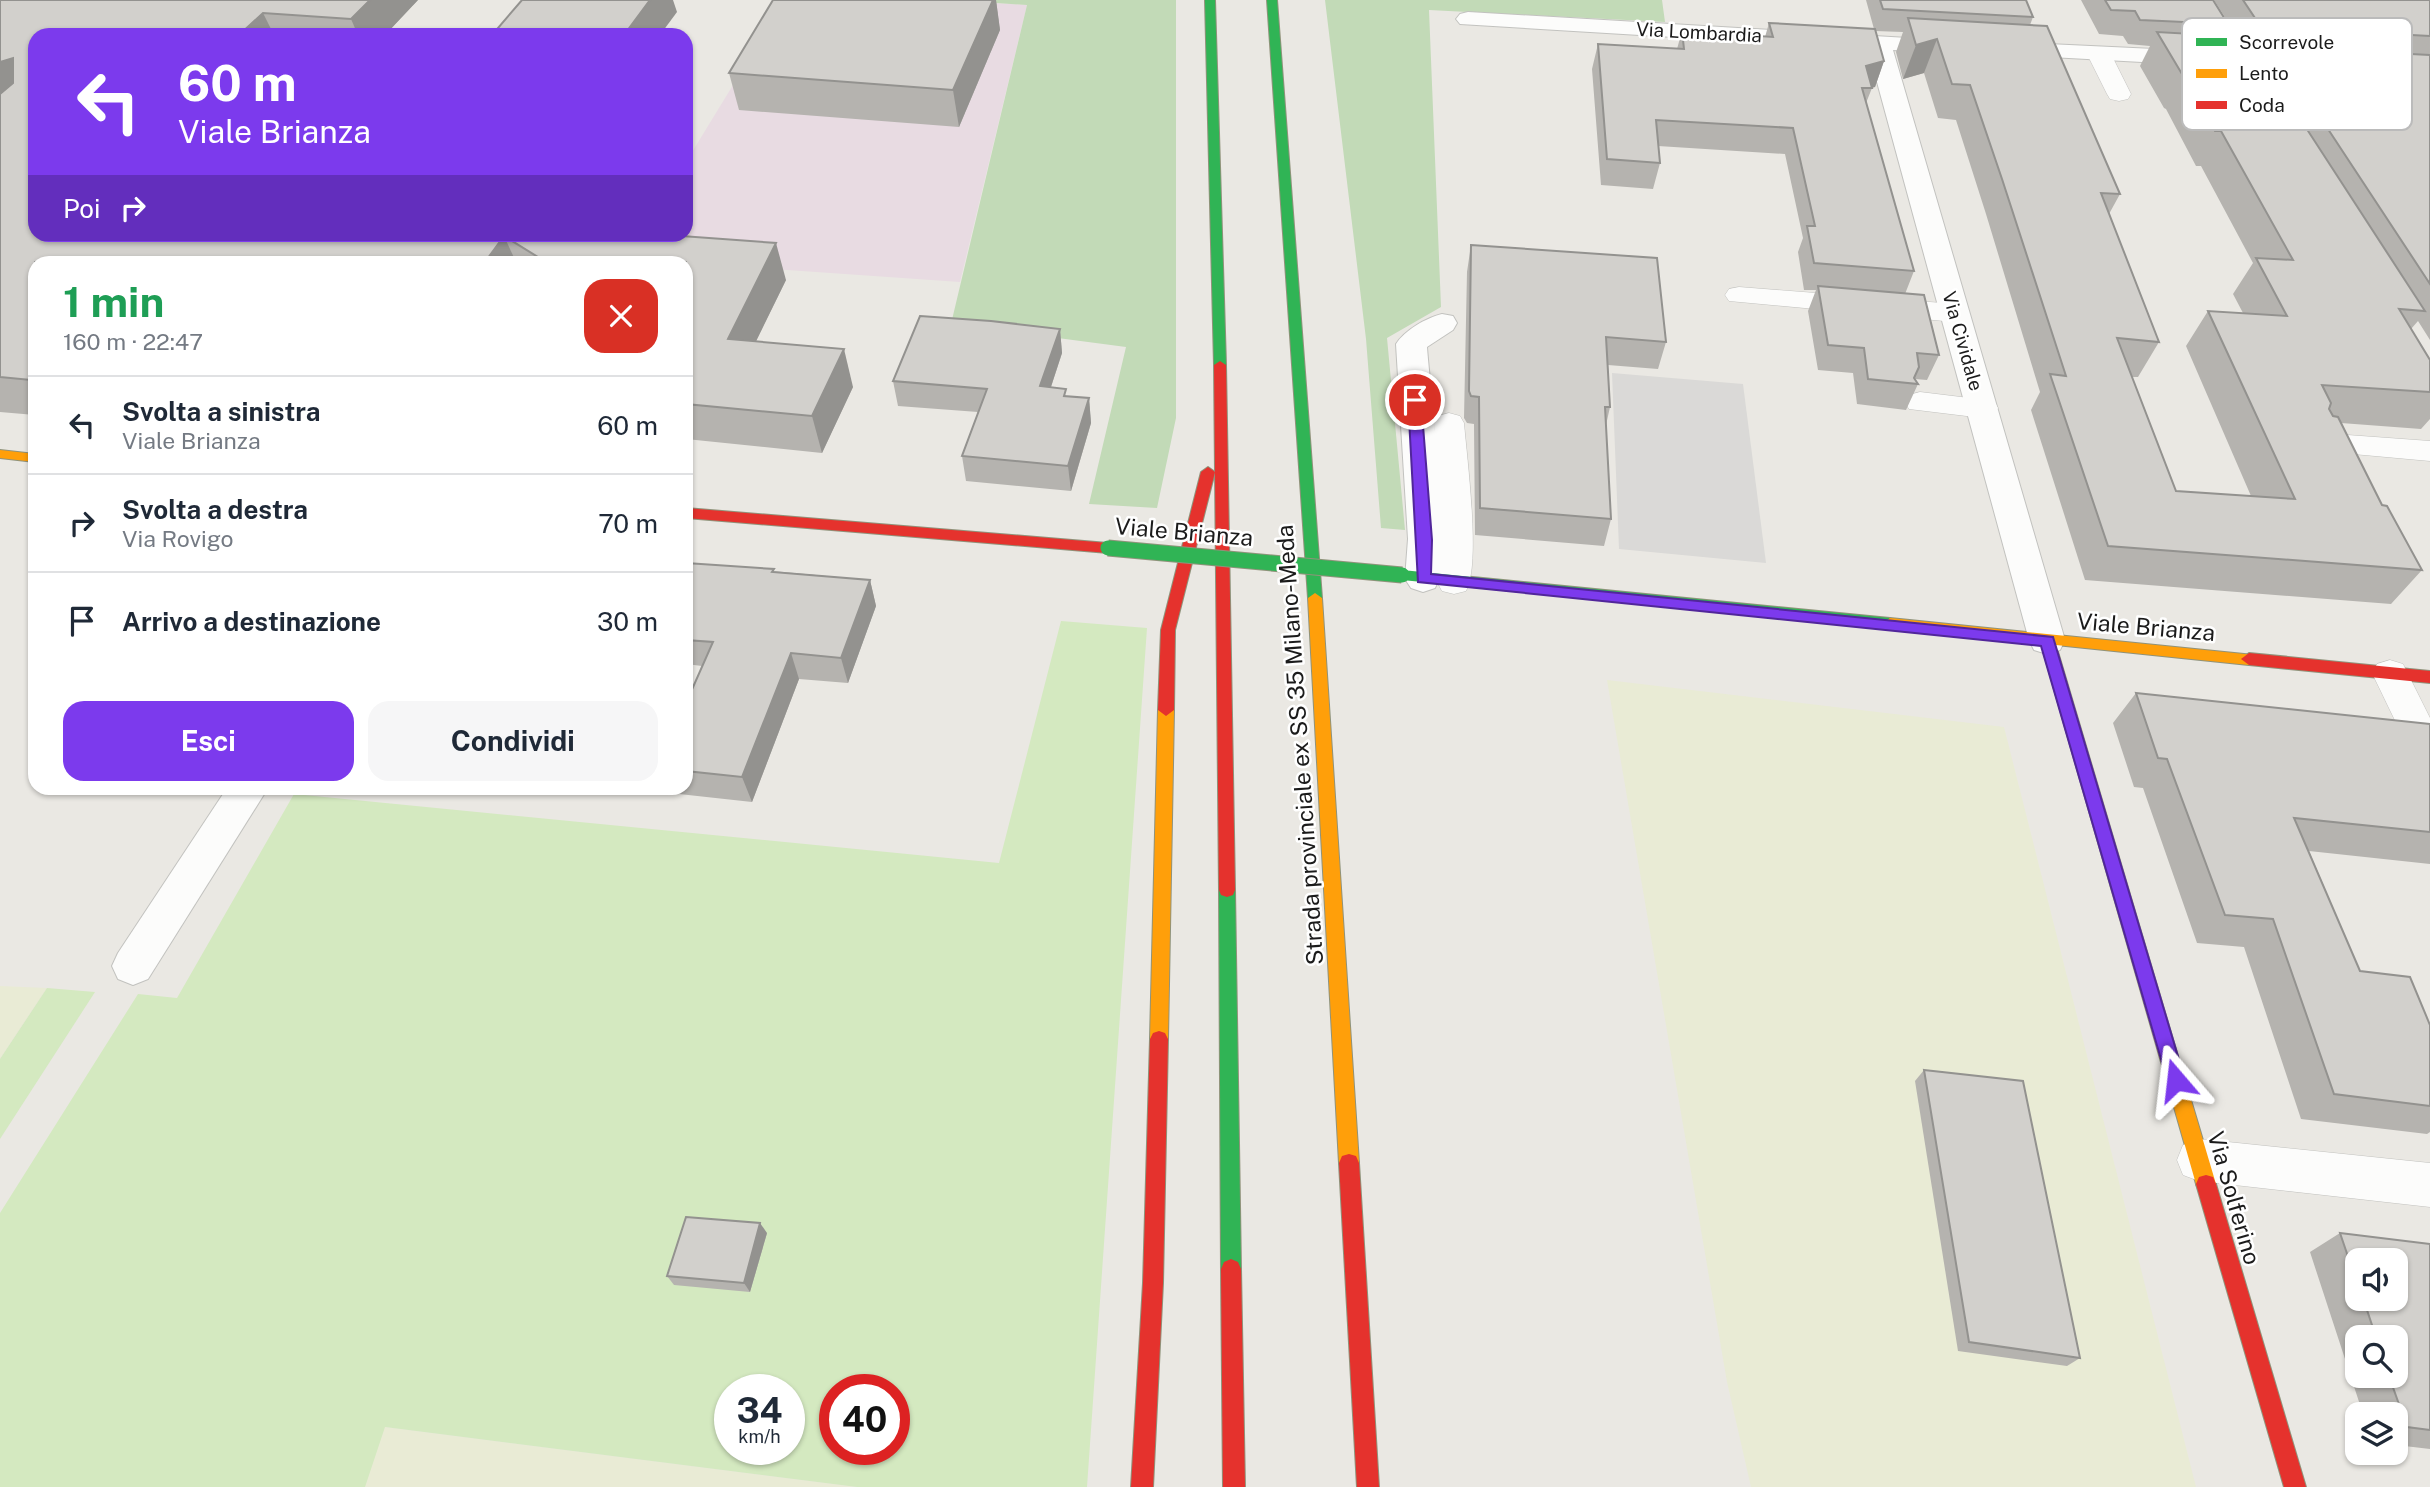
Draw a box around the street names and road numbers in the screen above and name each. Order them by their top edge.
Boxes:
street label: Via Lombardia [1635,18,1763,46]
street label: Via Cividale [1938,289,1988,393]
street label: Viale Brianza [1114,512,1254,551]
street label: Strada provinciale ex SS 35 Milano-Meda [1271,524,1328,966]
street label: Viale Brianza [2076,607,2216,646]
street label: Via Solferino [2203,1128,2266,1268]

